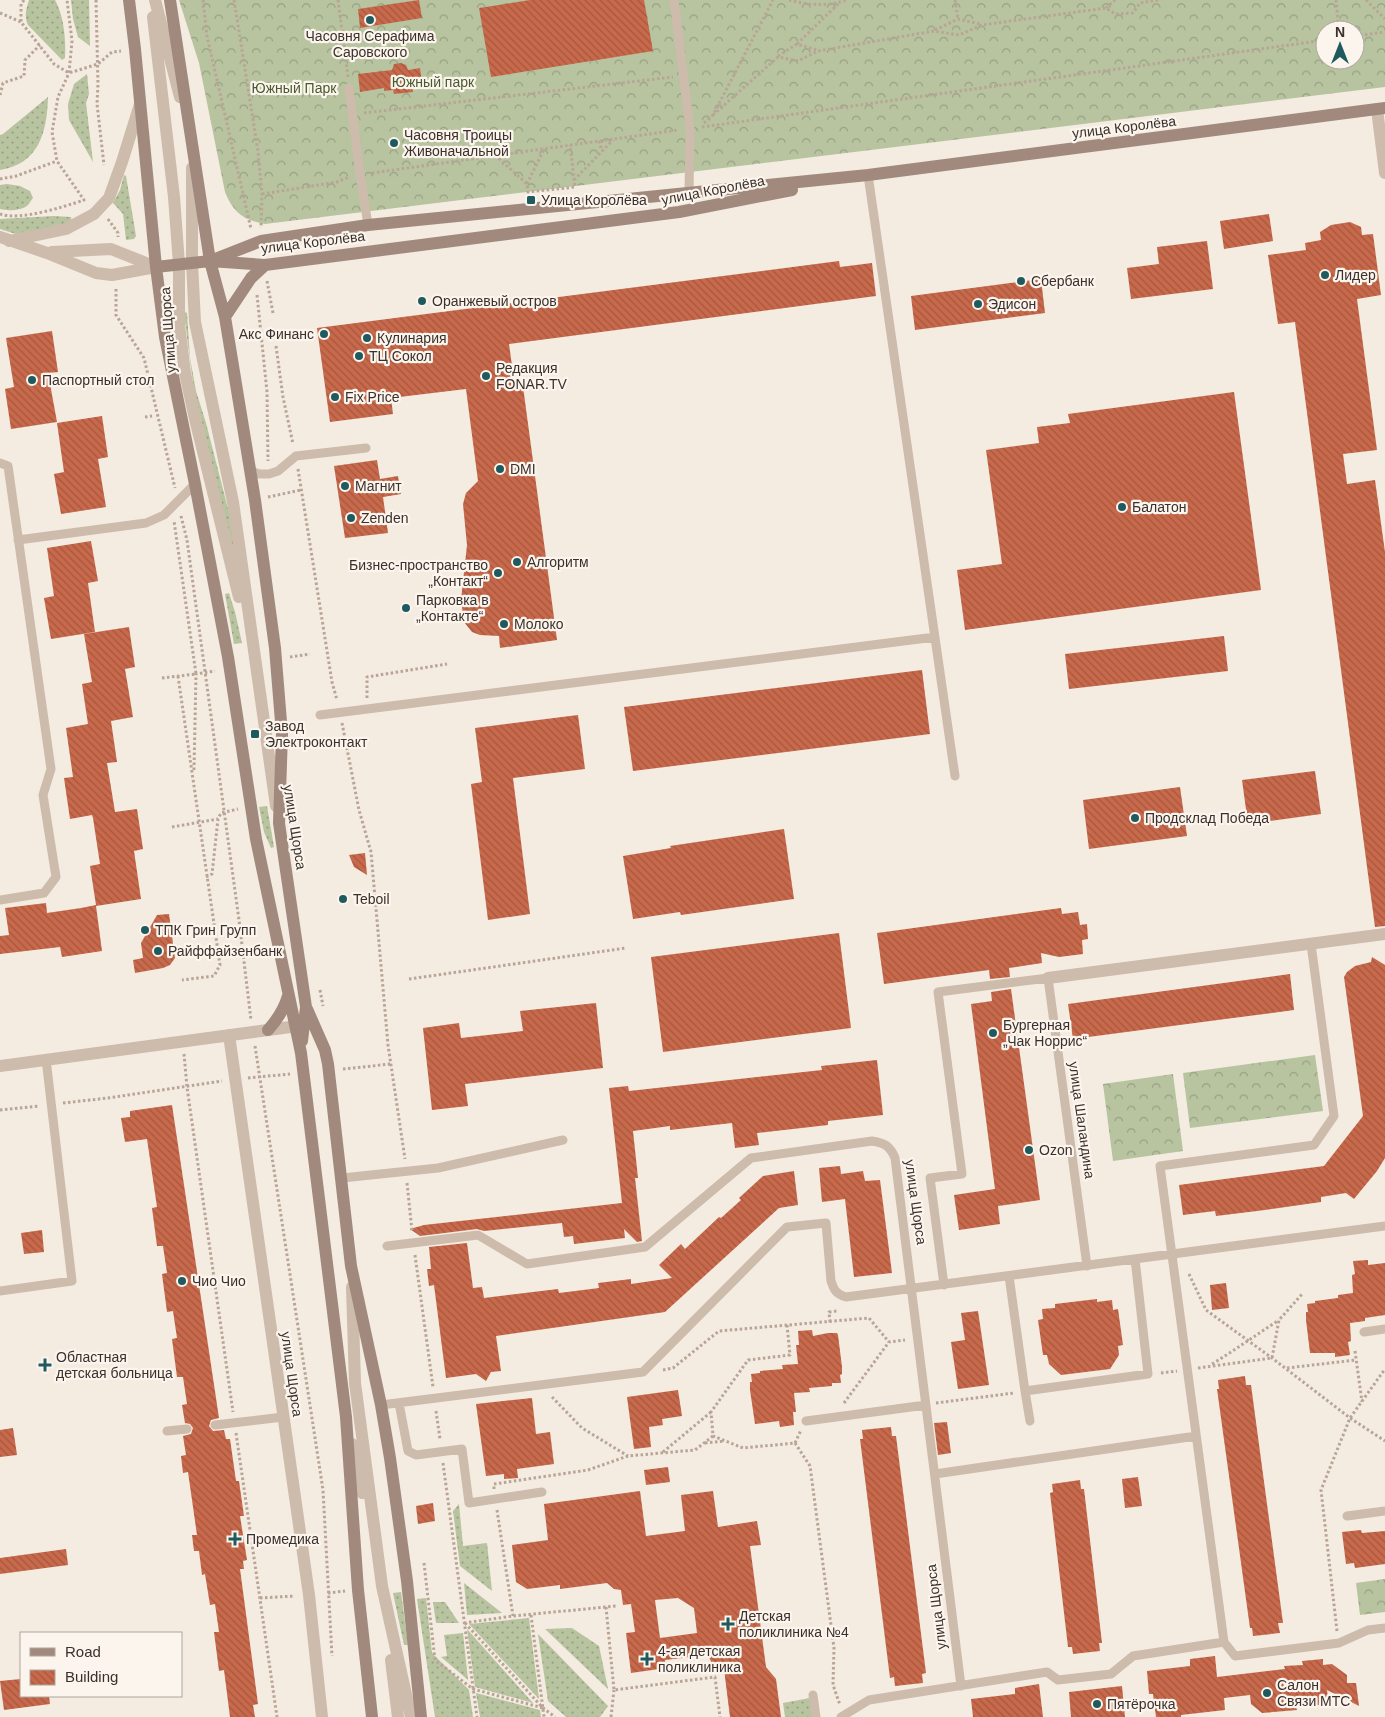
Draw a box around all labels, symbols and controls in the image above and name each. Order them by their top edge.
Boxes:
marker: Часовня Серафима Саровского [364,14,376,26]
north arrow [1315,20,1365,70]
text: N [1335,24,1345,40]
place label: Часовня Серафима Саровского [306,28,435,60]
park label: Южный парк [392,74,475,90]
park label: Южный Парк [252,80,337,96]
street label: улица Королёва [1071,113,1177,141]
place label: Часовня Троицы Живоначальной [404,127,512,159]
marker: Часовня Троицы Живоначальной [388,137,400,149]
street label: улица Королёва [660,172,766,208]
place label: Улица Королёва [541,192,647,208]
marker: Улица Королёва [525,194,537,206]
street label: улица Королёва [260,228,366,256]
place label: Лидер [1335,267,1376,283]
marker: Лидер [1319,269,1331,281]
place label: Сбербанк [1031,273,1095,289]
marker: Сбербанк [1015,275,1027,287]
street label: улица Щорса [157,286,179,373]
place label: Оранжевый остров [432,293,557,309]
marker: Оранжевый остров [416,295,428,307]
place label: Эдисон [988,296,1036,312]
marker: Эдисон [972,298,984,310]
place label: Акс Финанс [239,326,314,342]
marker: Акс Финанс [318,328,330,340]
place label: Кулинария [377,330,447,346]
marker: Кулинария [361,332,373,344]
place label: ТЦ Сокол [369,348,432,364]
marker: ТЦ Сокол [353,350,365,362]
place label: Редакция FONAR.TV [496,360,567,392]
marker: Редакция FONAR.TV [480,370,492,382]
place label: Паспортный стол [42,372,155,388]
marker: Паспортный стол [26,374,38,386]
place label: Fix Price [345,389,400,405]
marker: Fix Price [329,391,341,403]
place label: DMI [510,461,536,477]
marker: DMI [494,463,506,475]
place label: Магнит [355,478,402,494]
marker: Магнит [339,480,351,492]
place label: Балатон [1132,499,1186,515]
marker: Балатон [1116,501,1128,513]
place label: Zenden [361,510,408,526]
marker: Zenden [345,512,357,524]
place label: Алгоритм [527,554,589,570]
marker: Алгоритм [511,556,523,568]
place label: Бизнес-пространство „Контакт“ [349,557,488,589]
marker: Бизнес-пространство „Контакт“ [492,567,504,579]
place label: Парковка в „Контакте“ [416,592,489,624]
marker: Парковка в „Контакте“ [400,602,412,614]
place label: Молоко [514,616,564,632]
marker: Молоко [498,618,510,630]
place label: Завод Электроконтакт [265,718,368,750]
marker: Завод Электроконтакт [249,728,261,740]
street label: улица Щорса [280,783,310,871]
place label: Продсклад Победа [1145,810,1269,826]
marker: Продсклад Победа [1129,812,1141,824]
place label: Teboil [353,891,390,907]
marker: Teboil [337,893,349,905]
place label: ТПК Грин Групп [155,922,256,938]
marker: ТПК Грин Групп [139,924,151,936]
place label: Райффайзенбанк [168,943,283,959]
marker: Райффайзенбанк [152,945,164,957]
place label: Бургерная „Чак Норрис“ [1003,1017,1088,1049]
marker: Бургерная „Чак Норрис“ [987,1027,999,1039]
street label: улица Шаландина [1066,1060,1098,1180]
place label: Ozon [1039,1142,1072,1158]
marker: Ozon [1023,1144,1035,1156]
street label: улица Щорса [902,1158,930,1246]
place label: Чио Чио [192,1273,246,1289]
marker: Чио Чио [176,1275,188,1287]
street label: улица Щорса [278,1330,306,1418]
place label: Областная детская больница [56,1349,173,1381]
marker: Областная детская больница [38,1358,52,1372]
place label: Промедика [246,1531,319,1547]
marker: Промедика [228,1532,242,1546]
street label: улица Щорса [923,1563,949,1651]
place label: Детская поликлиника №4 [739,1608,849,1640]
marker: Детская поликлиника №4 [721,1617,735,1631]
legend [20,1632,182,1697]
text: Road [65,1643,101,1660]
place label: 4-ая детская поликлиника [658,1643,741,1675]
marker: 4-ая детская поликлиника [640,1652,654,1666]
text: Building [65,1668,118,1685]
place label: Салон Связи МТС [1277,1677,1350,1709]
marker: Салон Связи МТС [1261,1687,1273,1699]
place label: Пятёрочка [1107,1696,1176,1712]
marker: Пятёрочка [1091,1698,1103,1710]

